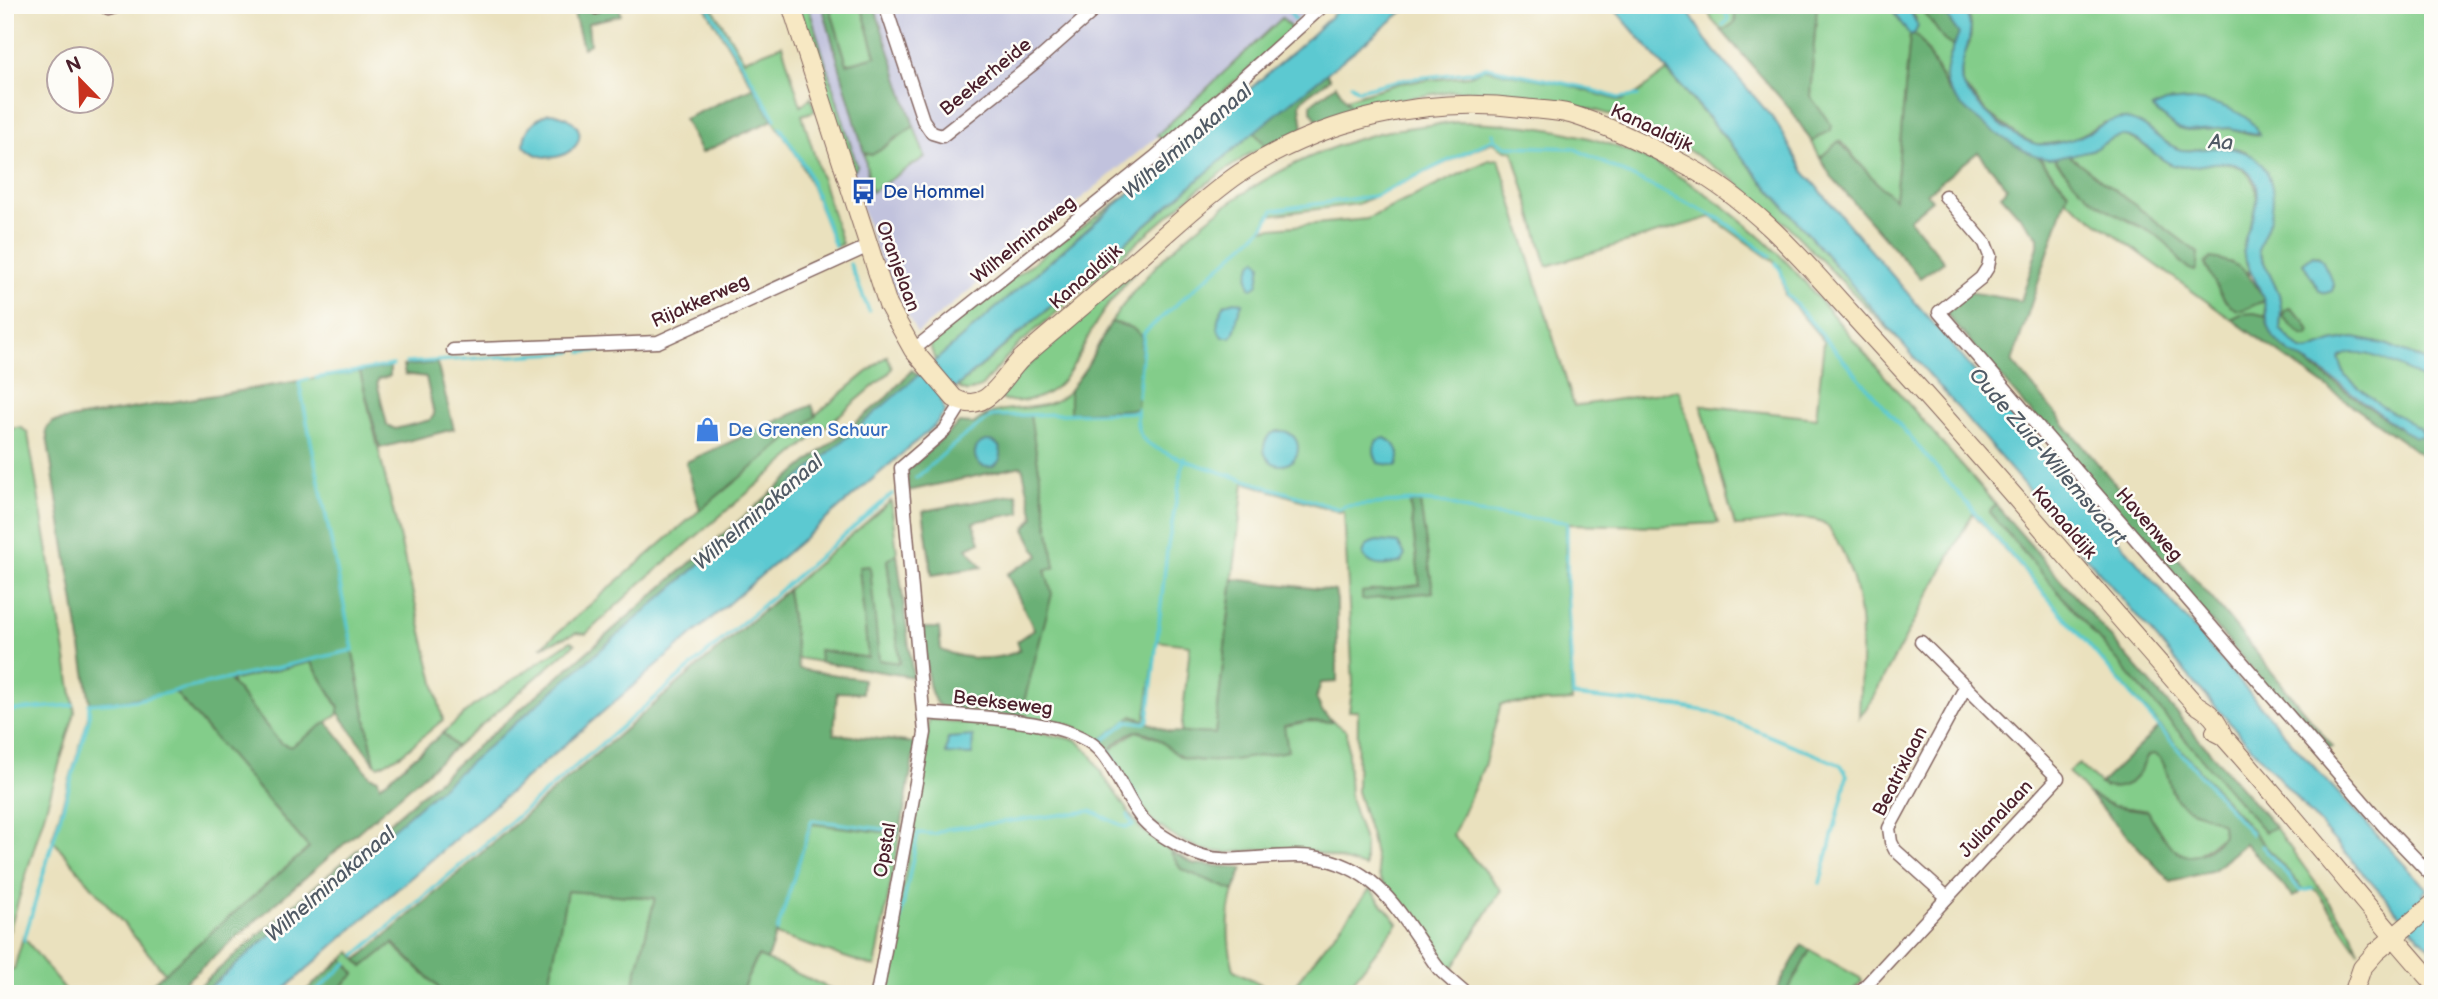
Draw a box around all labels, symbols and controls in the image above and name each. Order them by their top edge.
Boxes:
street label: Beekerheide [936,33,1036,121]
north arrow [46,46,116,116]
text: N [63,52,85,79]
water label: Wilhelminakanaal [1117,77,1258,205]
street label: Kanaaldijk [1606,99,1697,158]
water label: Aa [2207,129,2234,156]
bus stop icon: De Hommel [849,177,877,205]
place label: De Hommel [883,181,985,204]
street label: Wilhelminaweg [967,191,1081,289]
street label: Oranjelaan [871,218,925,315]
street label: Kanaaldijk [1045,239,1127,315]
street label: Rijakkerweg [648,270,753,333]
water label: Oude Zuid-Willemsvaart [1964,363,2132,551]
shop icon: De Grenen Schuur [694,415,722,443]
place label: De Grenen Schuur [728,419,889,442]
water label: Wilhelminakanaal [688,448,829,576]
street label: Kanaaldijk [2026,482,2102,564]
street label: Havenweg [2111,483,2187,567]
street label: Beekseweg [952,686,1054,721]
street label: Beatrixlaan [1868,723,1933,820]
street label: Julianalaan [1954,775,2038,863]
water label: Wilhelminakanaal [260,820,401,948]
street label: Opstal [869,821,902,879]

